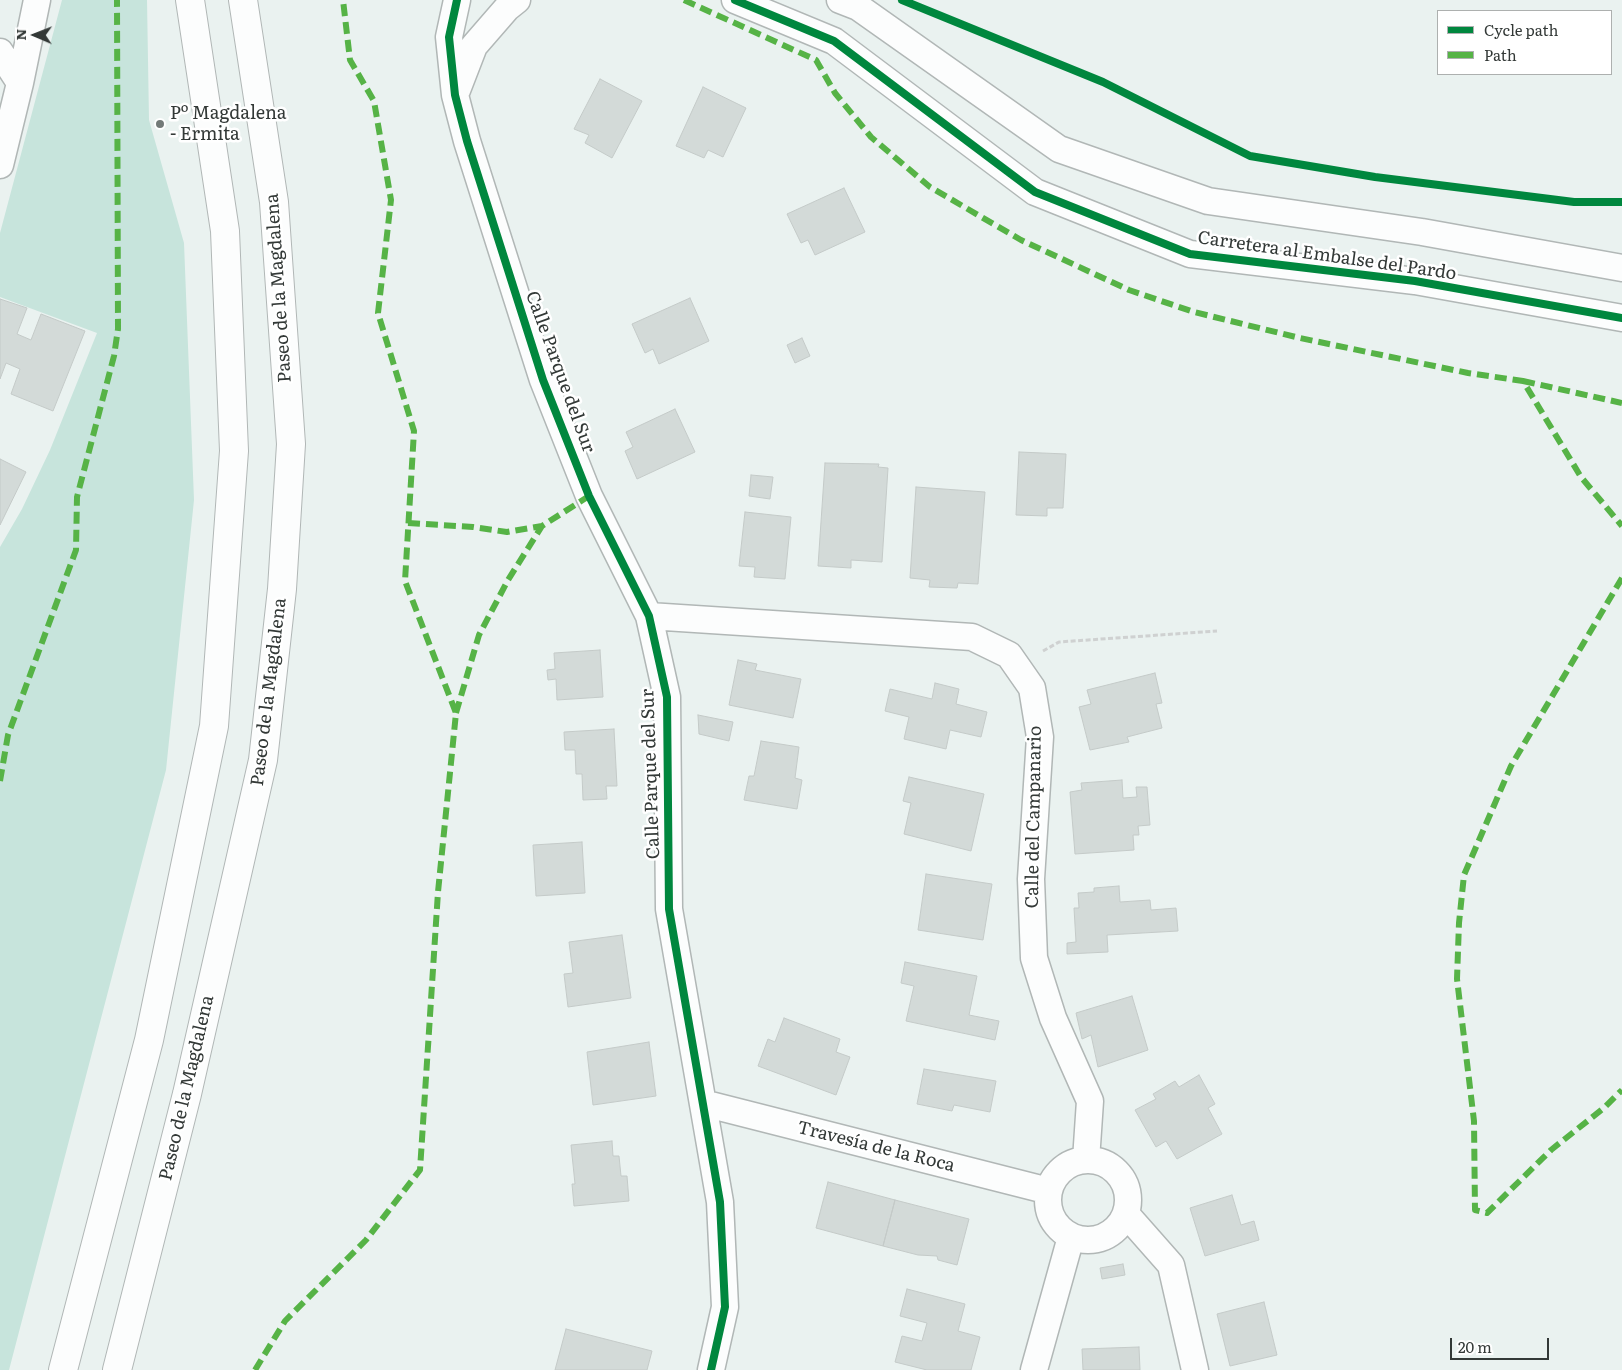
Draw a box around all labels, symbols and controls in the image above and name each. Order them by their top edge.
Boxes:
north arrow [10,10,60,60]
legend [1437,10,1612,75]
text: Cycle path [1484,18,1558,41]
text: N [10,29,30,41]
text: Path [1484,43,1517,66]
place label: Pº Magdalena - Ermita [170,103,287,146]
marker: Pº Magdalena - Ermita [154,118,166,130]
street label: Paseo de la Magdalena [262,193,296,383]
street label: Carretera al Embalse del Pardo [1196,227,1458,285]
street label: Calle Parque del Sur [521,288,599,456]
street label: Paseo de la Magdalena [247,597,291,787]
street label: Calle Parque del Sur [637,688,665,860]
street label: Calle del Campanario [1022,725,1046,909]
street label: Paseo de la Magdalena [155,993,219,1183]
street label: Travesía de la Roca [795,1117,957,1177]
scale bar [1452,1328,1551,1360]
text: 20 m [1458,1335,1492,1358]

